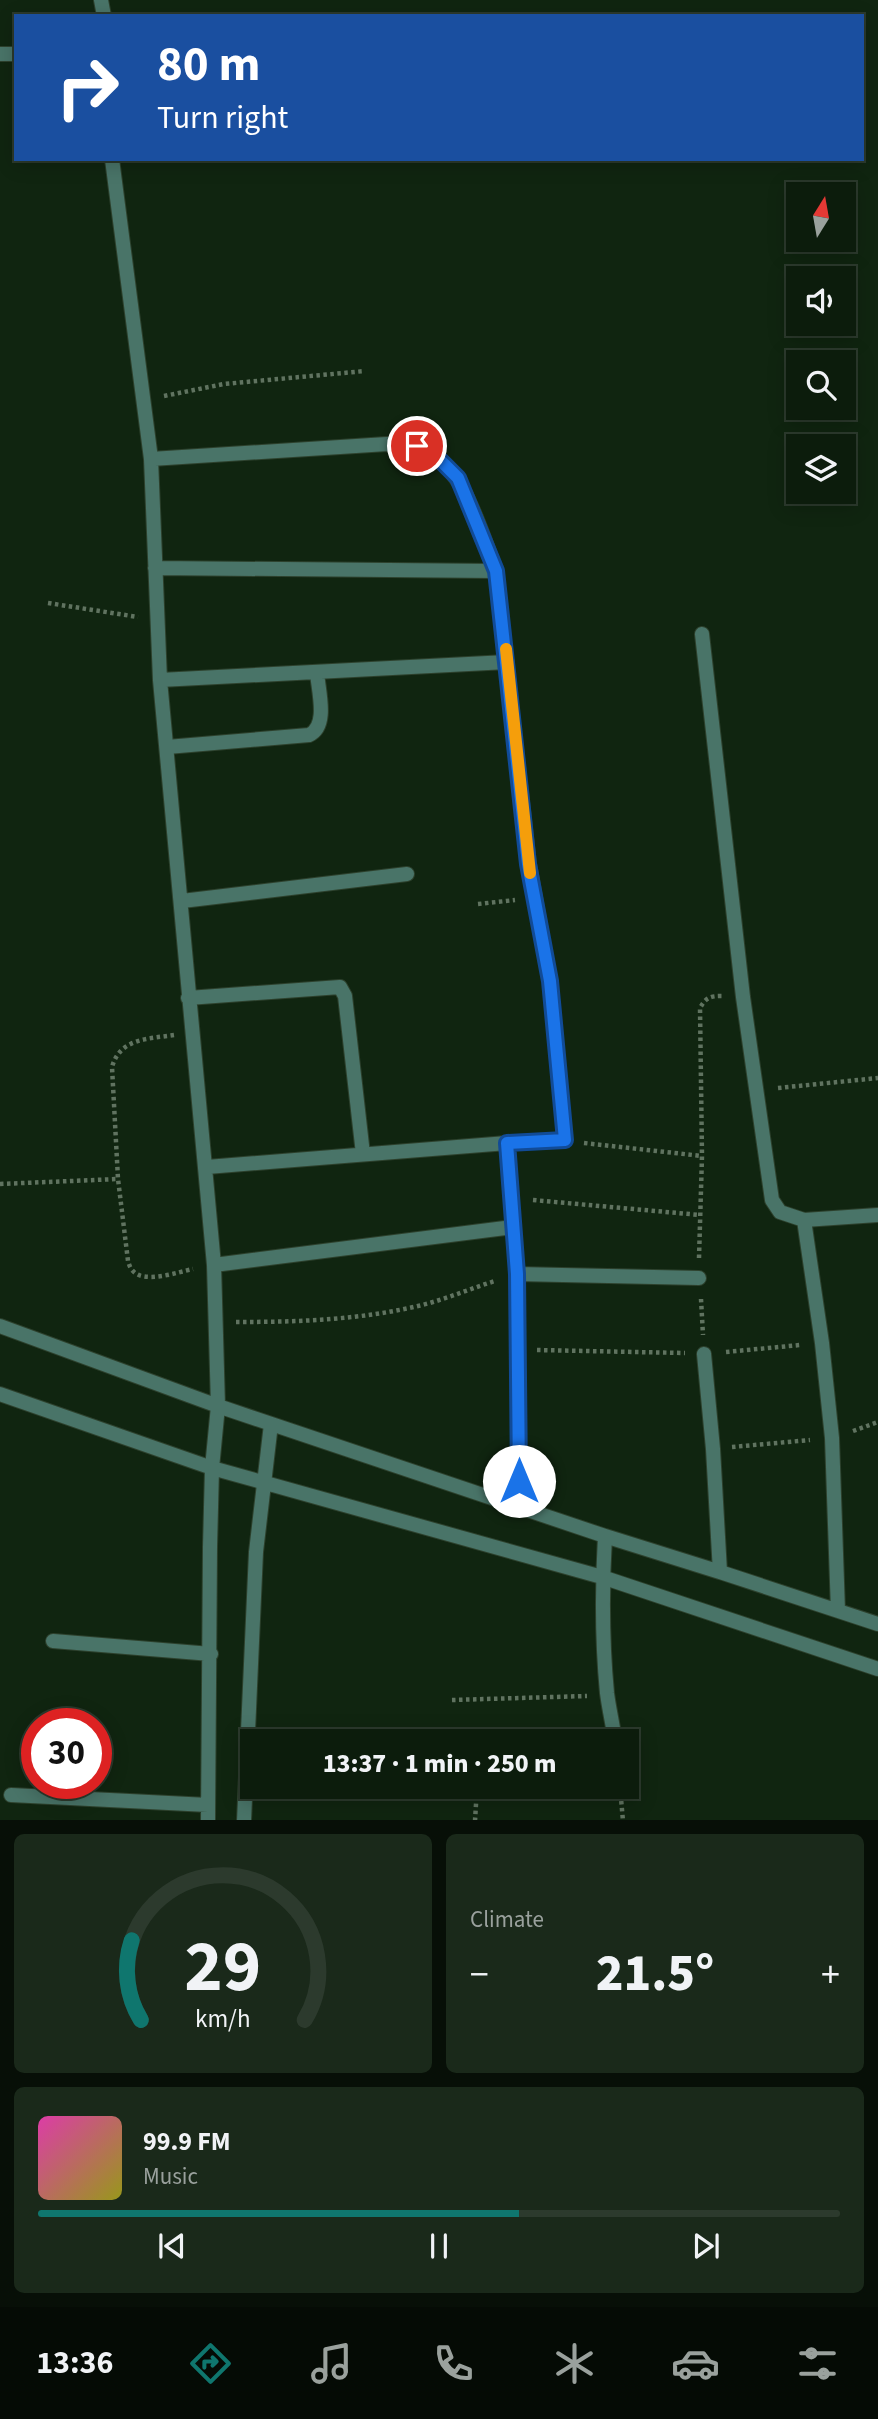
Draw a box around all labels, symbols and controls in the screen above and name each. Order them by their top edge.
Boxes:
text: 80 m [157,30,261,100]
icon: right [42,42,133,133]
text: Turn right [157,95,288,141]
north arrow [786,182,856,252]
map controls [786,182,856,504]
button: sound [786,266,856,336]
button: search [786,350,856,420]
pin [387,416,447,476]
icon: arrive [398,427,436,465]
button: layers [786,434,856,504]
position arrow [482,1444,556,1518]
speed limit sign: 30 [21,1708,112,1799]
text: 13:37 · 1 min · 250 m [323,1745,556,1782]
text: Climate [470,1903,544,1936]
text: 29 [185,1915,261,2019]
text: 21.5° [596,1937,714,2011]
text: − [470,1948,489,2002]
text: + [821,1948,840,2002]
text: km/h [195,2000,251,2036]
text: 99.9 FM [143,2123,231,2160]
text: Music [143,2160,198,2193]
icon: previous [153,2227,191,2265]
icon: pause [420,2227,458,2265]
icon: next [687,2227,725,2265]
icon: directions [186,2339,235,2388]
icon: music [307,2339,356,2388]
icon: phone [429,2339,478,2388]
icon: climate [550,2339,599,2388]
icon: car [671,2339,720,2388]
icon: filters [793,2339,842,2388]
text: 13:36 [36,2340,113,2386]

